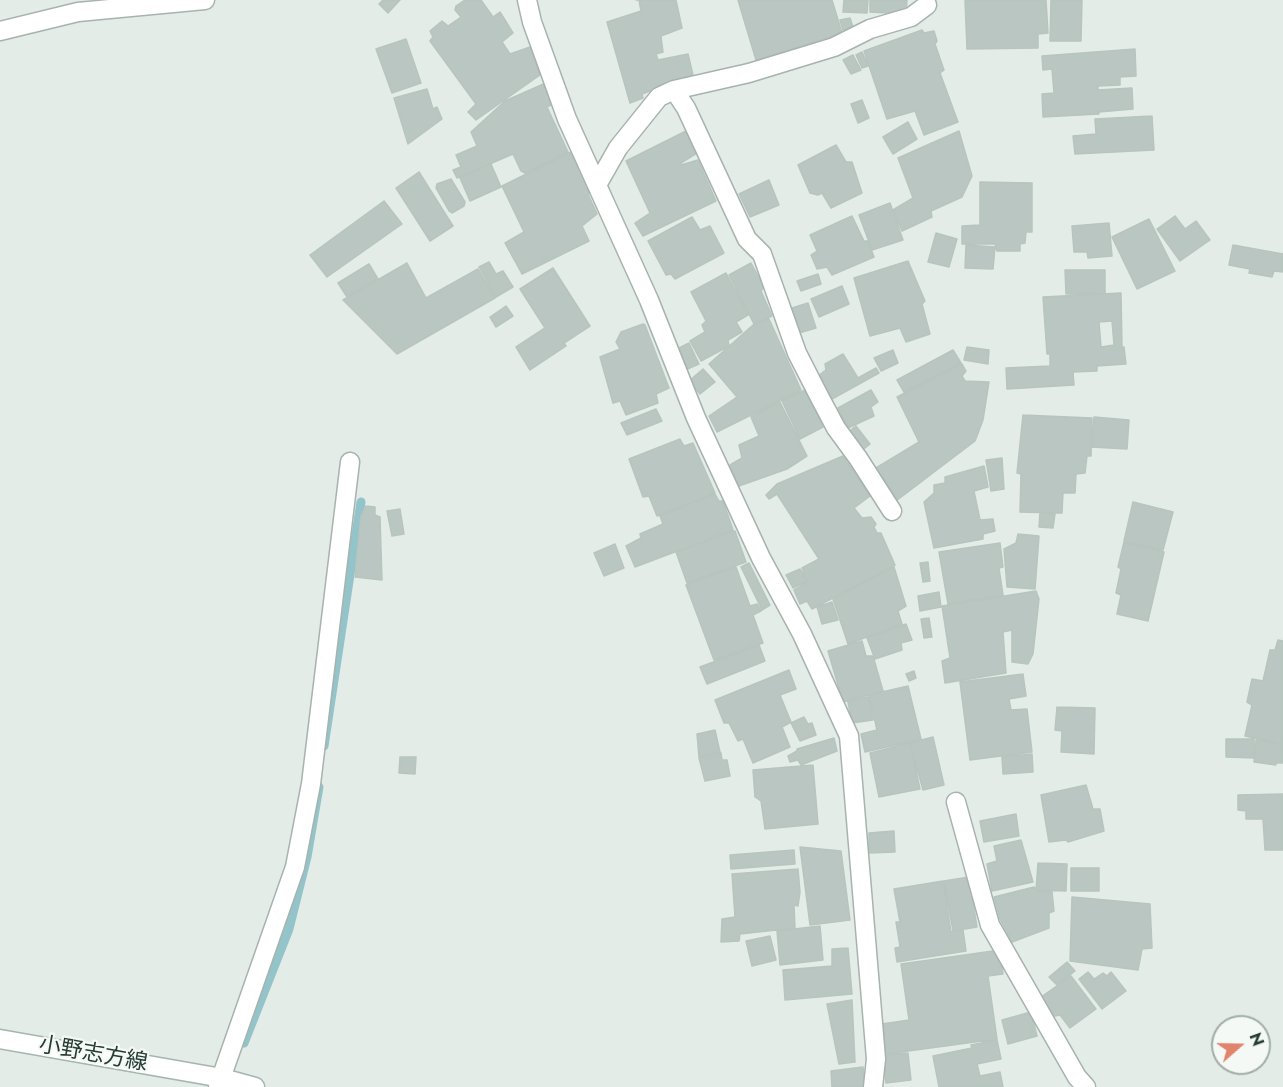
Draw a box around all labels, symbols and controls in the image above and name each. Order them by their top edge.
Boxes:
north arrow [1211,1015,1271,1075]
text: N [1244,1029,1269,1049]
street label: 小野志方線 [37,1032,149,1078]

